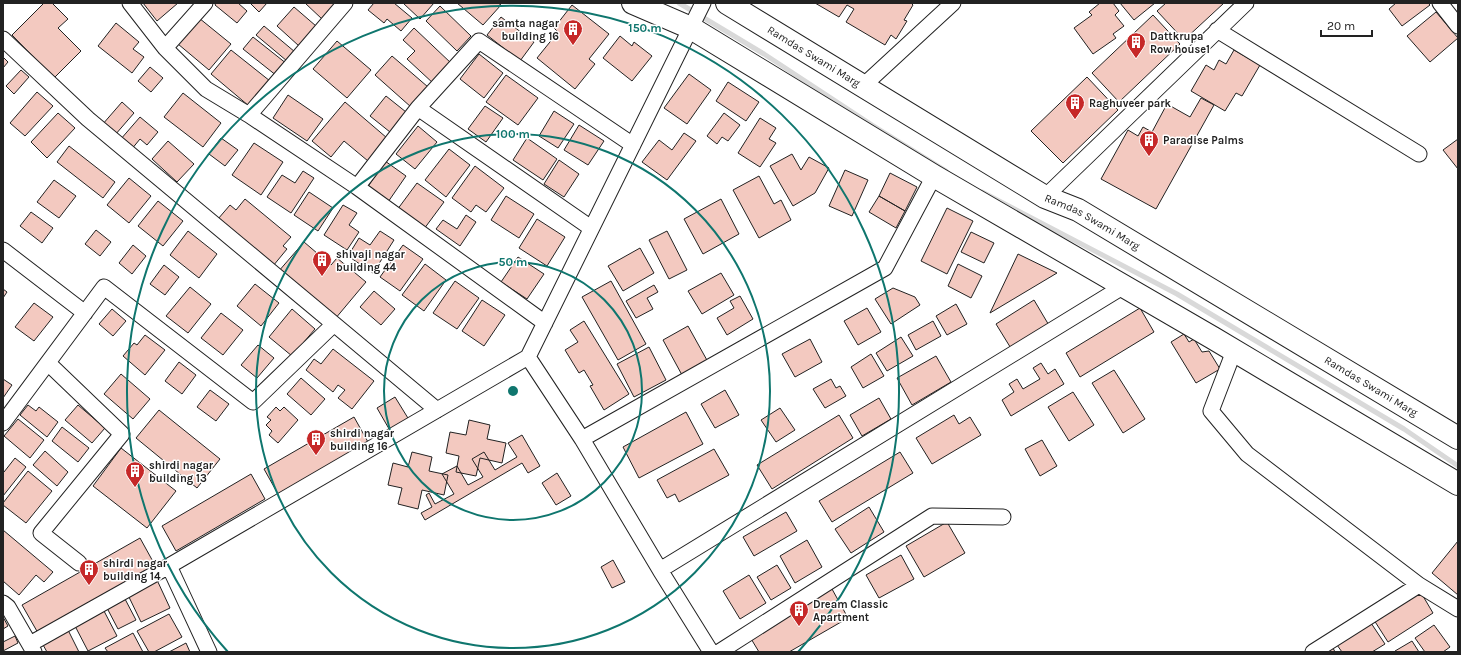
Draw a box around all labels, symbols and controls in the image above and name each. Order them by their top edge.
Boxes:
scale bar [1321,12,1372,38]
place label: samta nagar building 16 [492,17,560,43]
building icon: samta nagar building 16 [562,18,584,46]
text: 20 m [1327,19,1355,33]
text: 150 m [628,21,662,35]
street label: Ramdas Swami Marg [765,23,863,90]
place label: Dattkrupa Row house1 [1150,30,1210,56]
building icon: Dattkrupa Row house1 [1125,31,1147,59]
building icon: Raghuveer park [1064,92,1086,120]
place label: Raghuveer park [1089,97,1172,110]
text: 100 m [496,127,530,141]
building icon: Paradise Palms [1138,129,1160,157]
place label: Paradise Palms [1163,134,1244,147]
street label: Ramdas Swami Marg [1043,192,1143,253]
place label: shivaji nagar building 44 [336,248,406,274]
building icon: shivaji nagar building 44 [311,249,333,277]
text: 50 m [499,255,528,269]
street label: Ramdas Swami Marg [1322,353,1421,420]
centre of rings [506,384,520,398]
place label: shirdi nagar building 16 [330,427,395,453]
building icon: shirdi nagar building 16 [305,428,327,456]
place label: shirdi nagar building 13 [149,459,214,485]
building icon: shirdi nagar building 13 [124,460,146,488]
place label: shirdi nagar building 14 [103,557,168,583]
building icon: shirdi nagar building 14 [78,558,100,586]
place label: Dream Classic Apartment [813,598,888,624]
building icon: Dream Classic Apartment [788,599,810,627]

